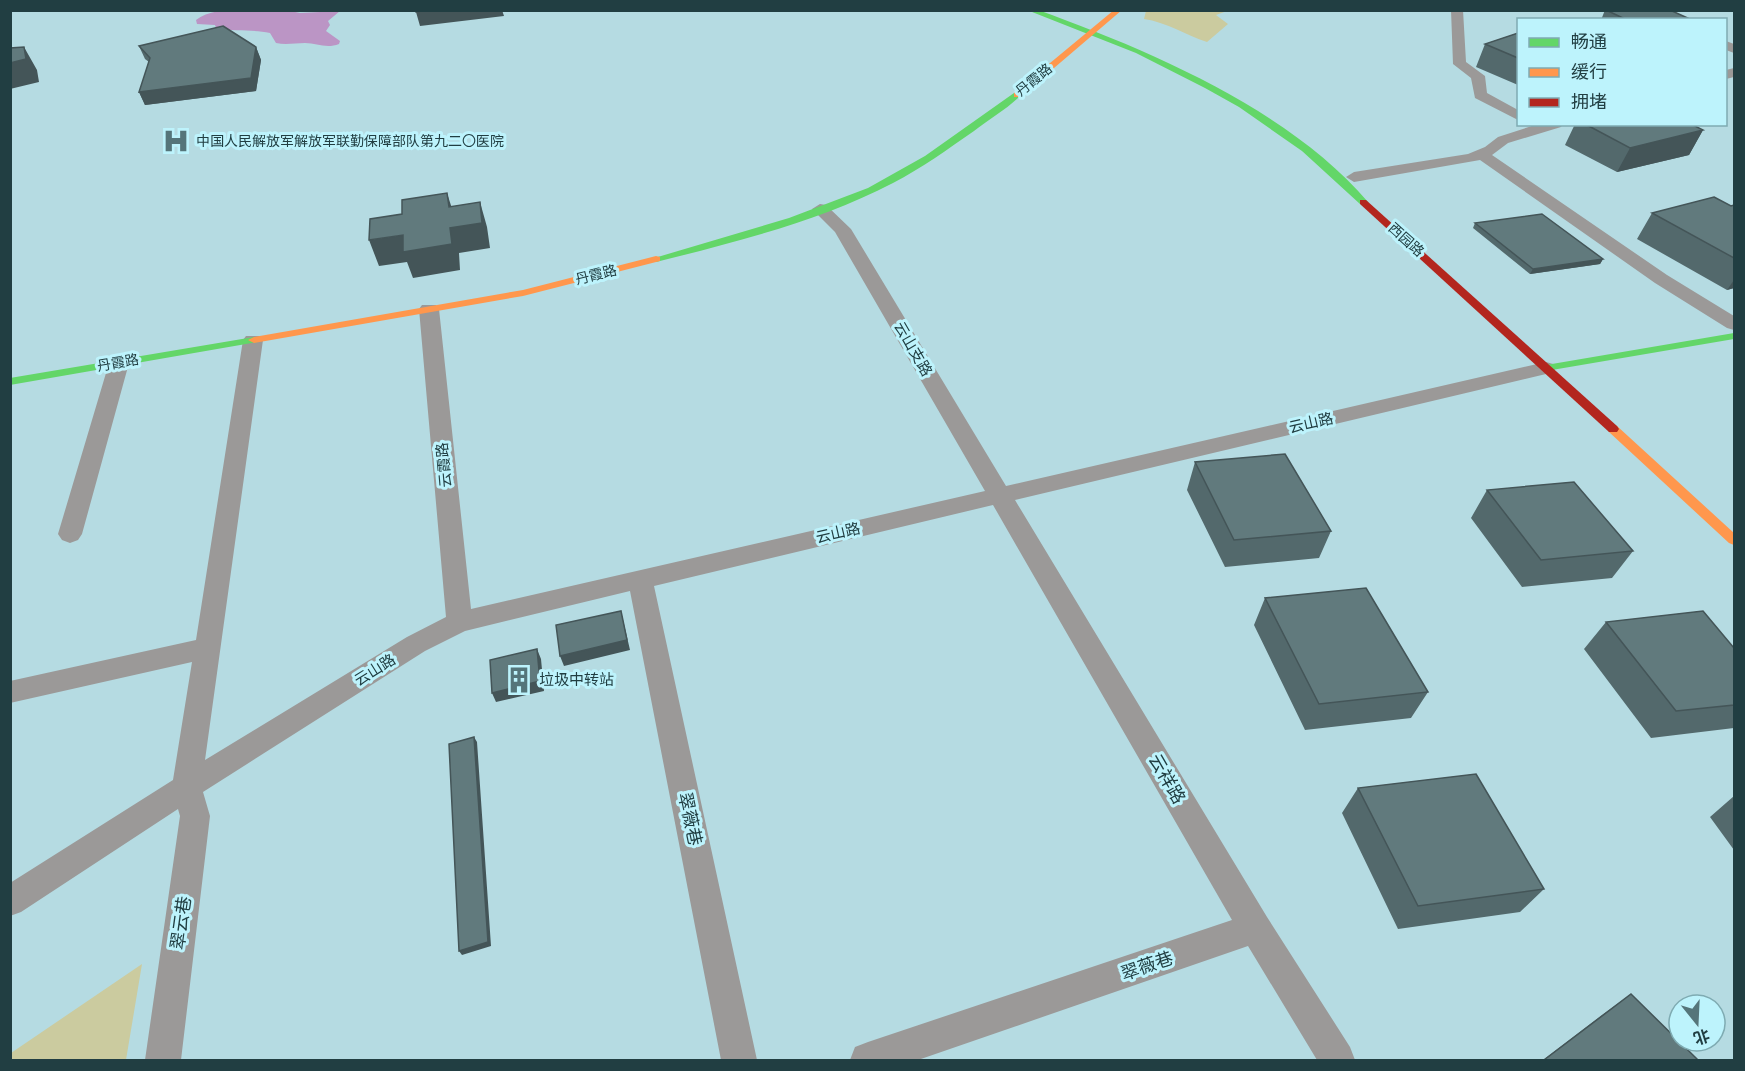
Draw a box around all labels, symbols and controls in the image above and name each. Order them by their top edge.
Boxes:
legend [1517,18,1727,126]
text: 畅通 [1571,31,1607,53]
street label: 丹霞路 [1012,60,1056,100]
text: 缓行 [1571,61,1607,83]
text: 拥堵 [1571,91,1607,113]
hospital icon: 中国人民解放军解放军联勤保障部队第九二〇医院 [161,126,191,156]
place label: 中国人民解放军解放军联勤保障部队第九二〇医院 [196,133,504,150]
street label: 西园路 [1385,220,1427,260]
street label: 丹霞路 [574,262,618,288]
street label: 云山支路 [890,319,936,379]
street label: 丹霞路 [96,351,140,375]
street label: 云山路 [1287,409,1335,437]
street label: 云霞路 [433,442,455,488]
street label: 云山路 [814,519,862,547]
street label: 云山路 [351,650,399,690]
building icon: 垃圾中转站 [504,665,534,695]
place label: 垃圾中转站 [539,671,614,689]
street label: 云祥路 [1144,750,1190,808]
street label: 翠薇巷 [674,790,706,848]
street label: 翠云巷 [166,895,196,951]
street label: 翠薇巷 [1118,947,1176,985]
north arrow [1667,993,1727,1053]
text: 北 [1691,1025,1712,1048]

